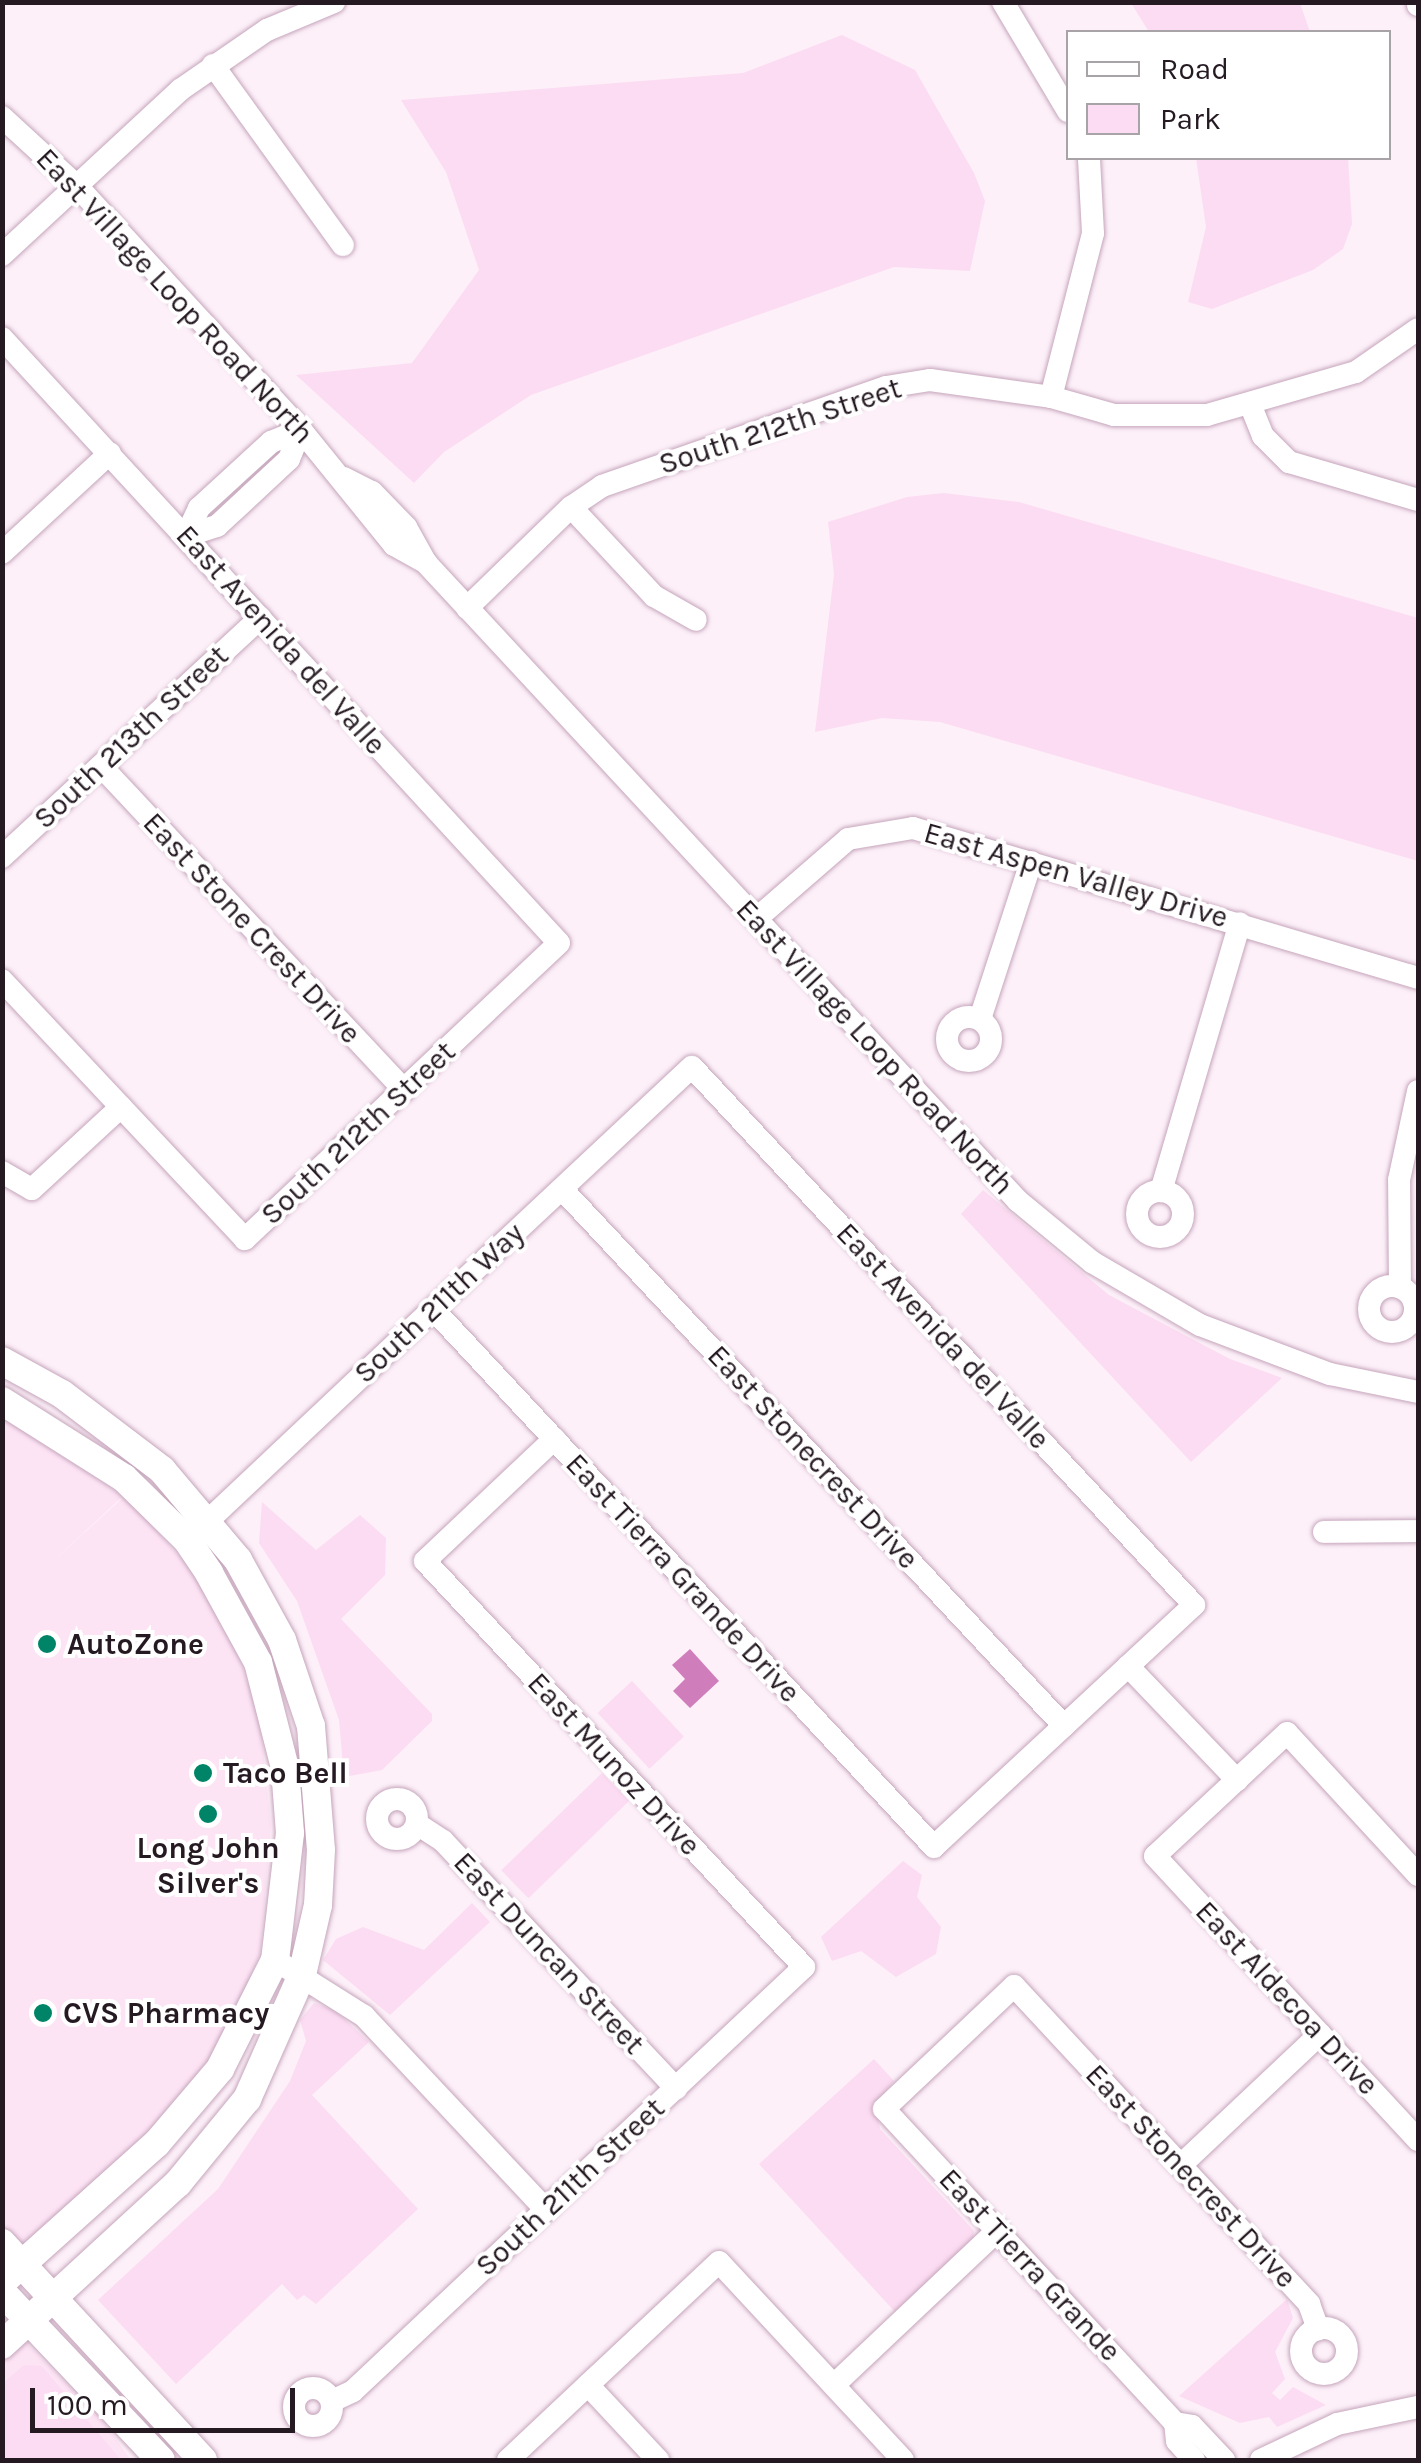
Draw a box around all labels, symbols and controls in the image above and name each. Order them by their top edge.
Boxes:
legend [1066,30,1391,160]
text: Road [1160,51,1229,87]
text: Park [1160,101,1221,137]
street label: East Village Loop Road North [29,141,321,451]
street label: South 212th Street [654,370,906,482]
street label: East Avenida del Valle [168,518,394,762]
street label: South 213th Street [26,638,236,836]
street label: East Stone Crest Drive [136,805,368,1051]
street label: East Aspen Valley Drive [920,814,1232,936]
street label: East Village Loop Road North [729,892,1021,1202]
street label: South 212th Street [253,1034,463,1232]
street label: South 211th Way [347,1215,531,1391]
street label: East Avenida del Valle [829,1215,1057,1457]
street label: East Stonecrest Drive [700,1338,926,1576]
street label: East Tierra Grande Drive [558,1446,808,1710]
place label: AutoZone [67,1626,204,1662]
marker: AutoZone [36,1633,58,1655]
street label: East Munoz Drive [520,1665,708,1863]
place label: Taco Bell [223,1755,348,1791]
marker: Taco Bell [192,1762,214,1784]
marker: Long John Silver's [197,1803,219,1825]
place label: Long John Silver's [136,1830,280,1900]
street label: East Duncan Street [446,1844,652,2062]
street label: East Aldecoa Drive [1188,1894,1386,2102]
place label: CVS Pharmacy [63,1995,269,2031]
marker: CVS Pharmacy [32,2002,54,2024]
street label: East Stonecrest Drive [1078,2057,1304,2295]
street label: South 211th Street [468,2090,672,2284]
street label: East Tierra Grande [932,2161,1128,2369]
scale bar [35,2368,300,2430]
text: 100 m [47,2387,128,2423]

